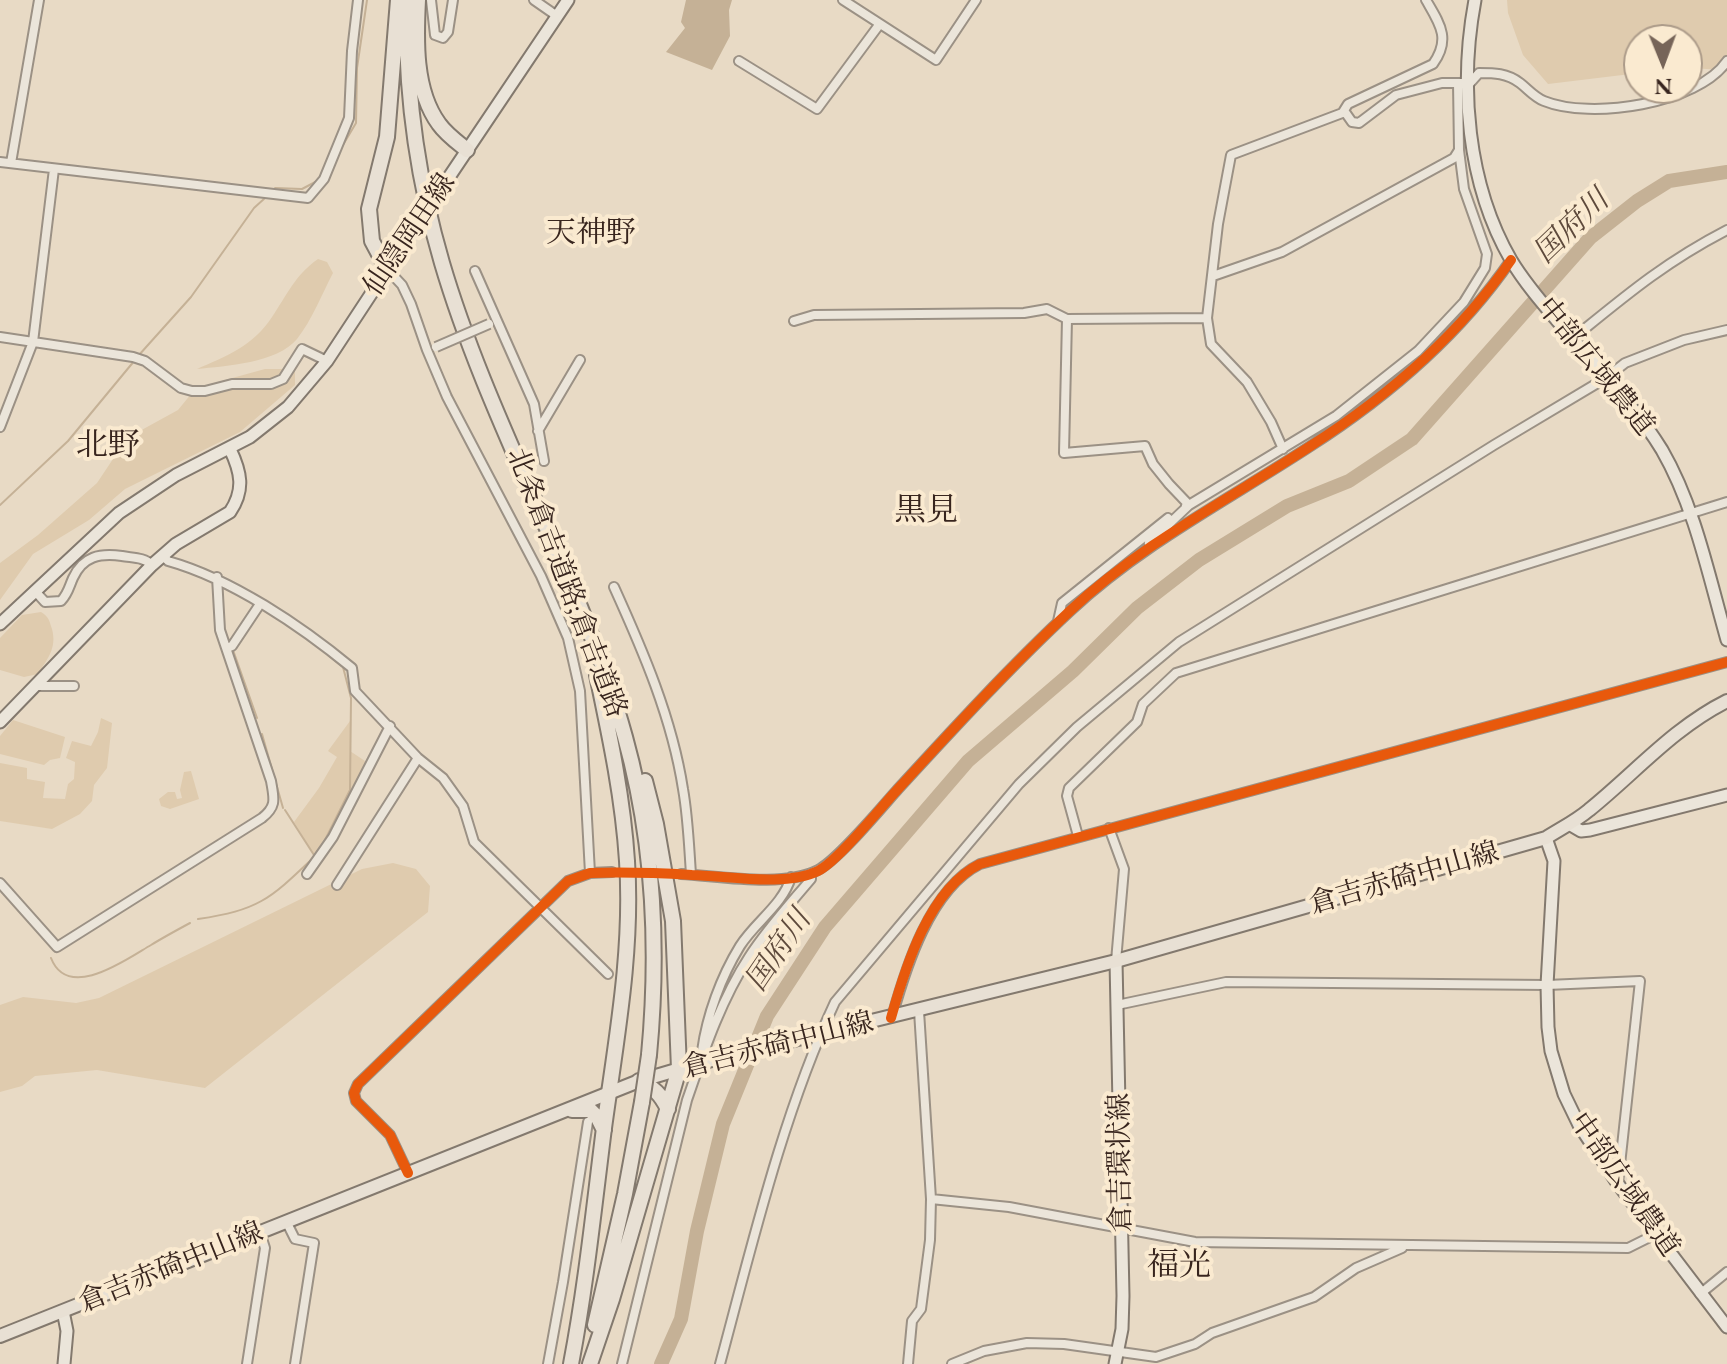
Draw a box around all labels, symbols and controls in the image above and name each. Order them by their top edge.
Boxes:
north arrow [1623,24,1703,104]
text: N [1654,72,1673,101]
street label: 仙隠岡田線 [357,168,463,302]
water label: 国府川 [1527,183,1617,271]
district label: 天神野 [546,216,636,252]
street label: 中部広域農道 [1529,291,1661,443]
district label: 北野 [76,427,140,465]
street label: 北条倉吉道路;倉吉道路 [499,443,633,723]
district label: 黒見 [894,492,958,530]
street label: 倉吉赤碕中山線 [1305,836,1503,922]
water label: 国府川 [739,904,819,998]
street label: 倉吉赤碕中山線 [679,1006,877,1086]
street label: 倉吉環状線 [1103,1093,1139,1233]
street label: 中部広域農道 [1562,1107,1686,1263]
street label: 倉吉赤碕中山線 [74,1216,268,1320]
district label: 福光 [1147,1247,1211,1285]

